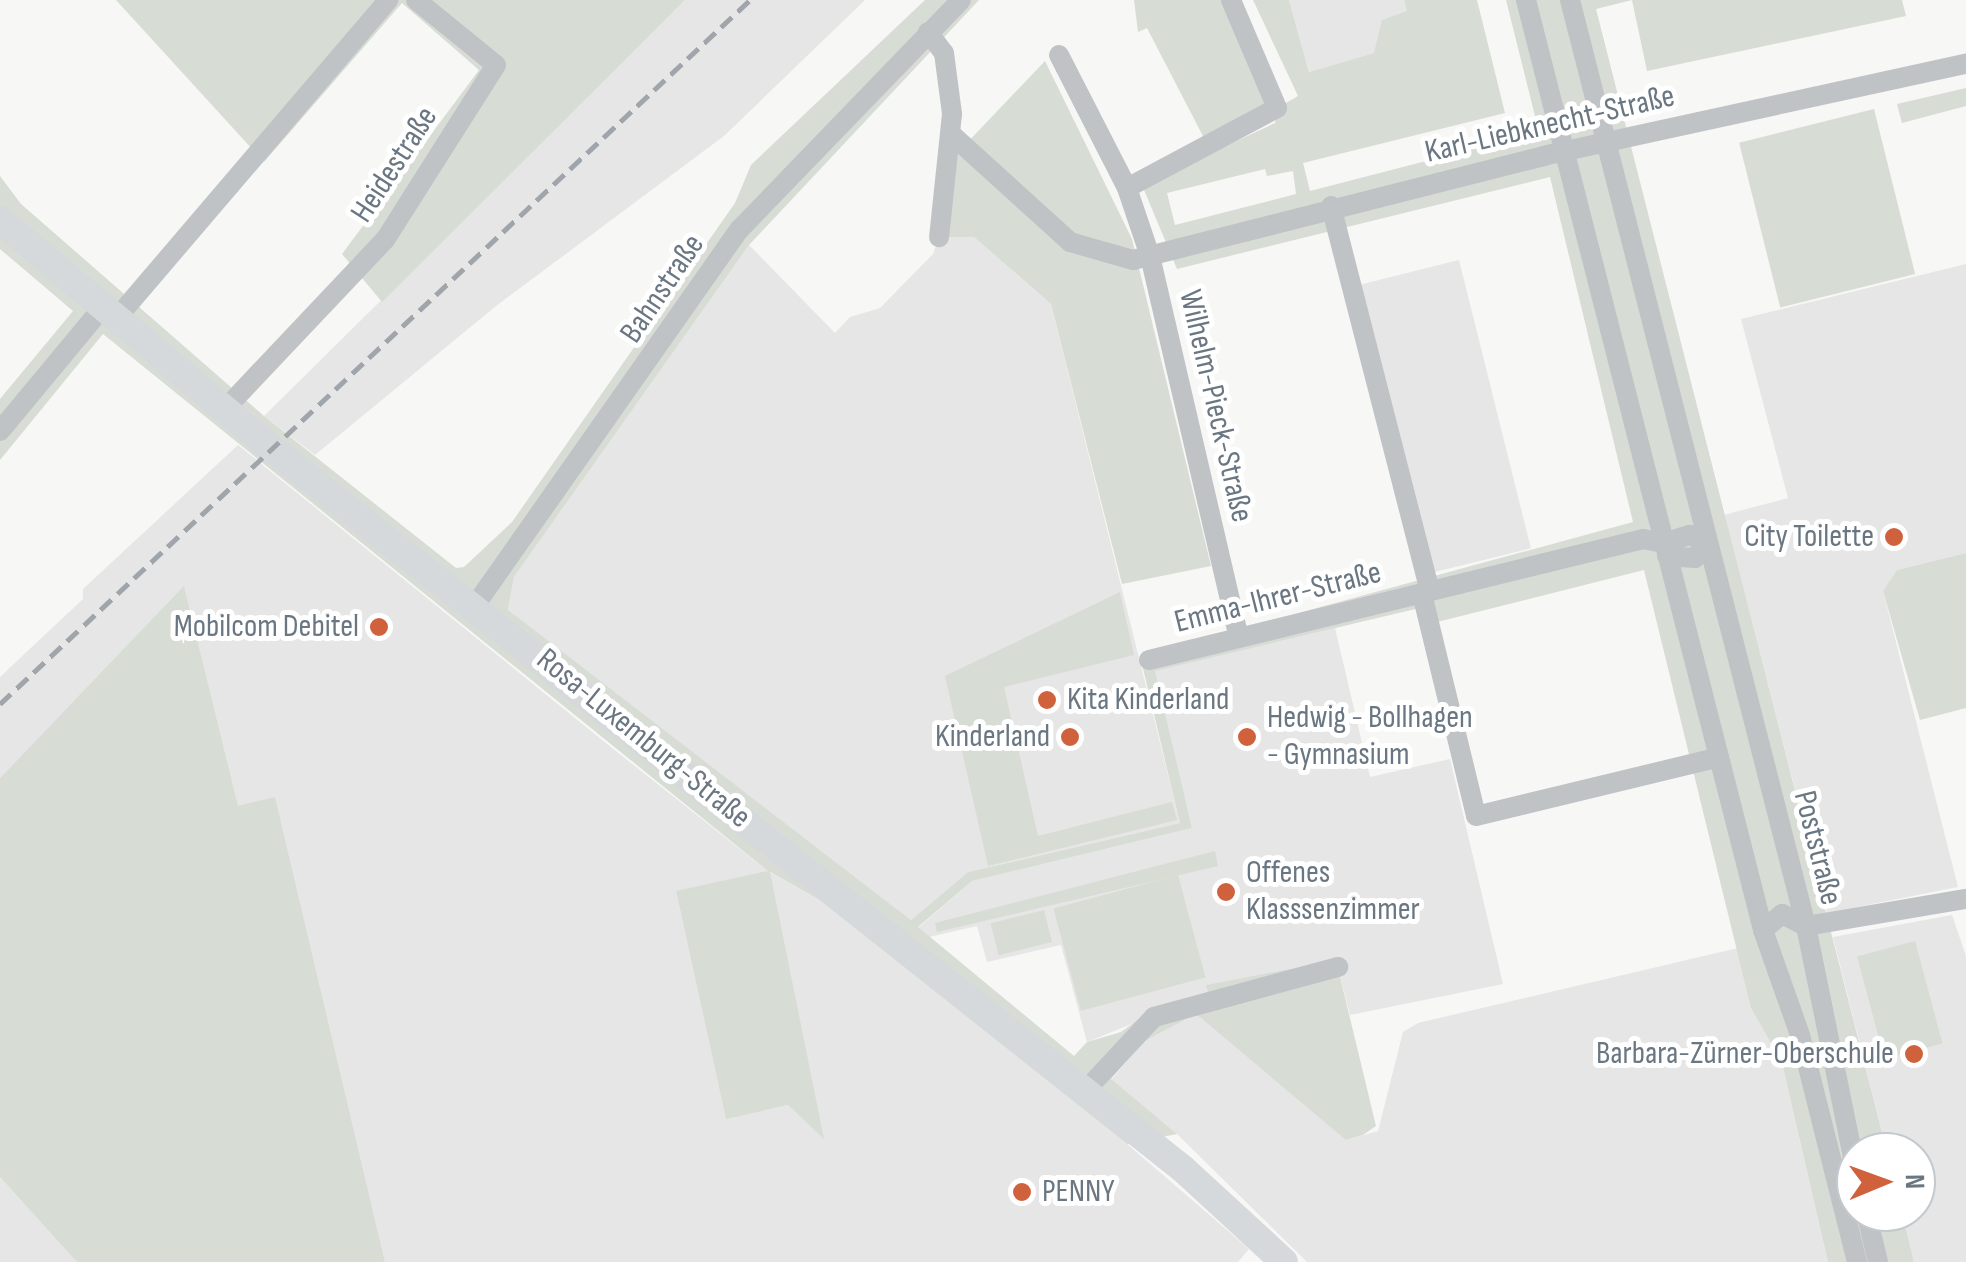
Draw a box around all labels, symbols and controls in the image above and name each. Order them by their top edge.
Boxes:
street label: Karl-Liebknecht-Straße [1421,78,1679,172]
street label: Heidestraße [344,100,446,230]
street label: Bahnstraße [613,227,713,351]
street label: Wilhelm-Pieck-Straße [1170,286,1260,526]
place label: City Toilette [1744,518,1874,556]
marker: City Toilette [1883,526,1905,548]
street label: Emma-Ihrer-Straße [1171,554,1385,642]
place label: Mobilcom Debitel [174,608,359,646]
marker: Mobilcom Debitel [368,616,390,638]
street label: Rosa-Luxemburg-Straße [528,641,758,837]
place label: Kita Kinderland [1067,681,1229,719]
marker: Kita Kinderland [1036,689,1058,711]
place label: Hedwig - Bollhagen - Gymnasium [1267,700,1473,775]
place label: Kinderland [935,718,1050,756]
marker: Kinderland [1059,726,1081,748]
marker: Hedwig - Bollhagen - Gymnasium [1236,726,1258,748]
street label: Poststraße [1784,787,1850,909]
place label: Offenes Klasssenzimmer [1246,855,1420,930]
marker: Offenes Klasssenzimmer [1215,881,1237,903]
place label: Barbara-Zürner-Oberschule [1596,1035,1894,1073]
marker: Barbara-Zürner-Oberschule [1903,1043,1925,1065]
north arrow [1836,1132,1936,1232]
place label: PENNY [1042,1173,1115,1211]
text: N [1898,1174,1931,1189]
marker: PENNY [1011,1181,1033,1203]

